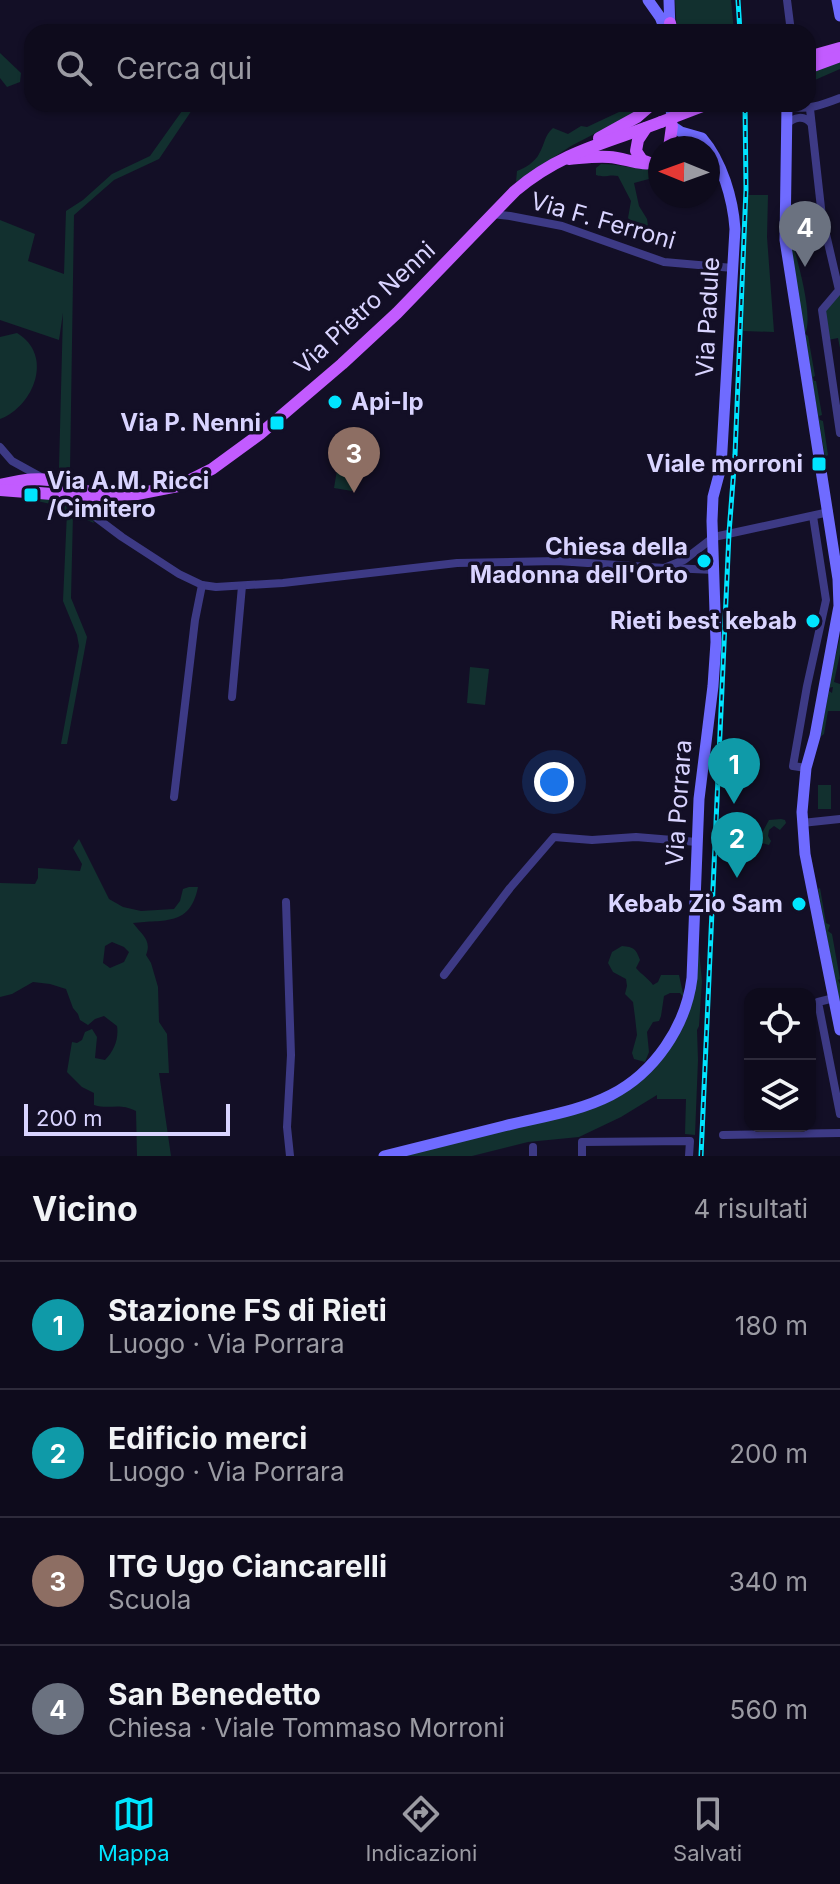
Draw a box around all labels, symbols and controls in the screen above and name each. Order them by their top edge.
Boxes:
search box [24,24,816,112]
icon: search [52,46,96,90]
text: Cerca qui [116,50,252,86]
north arrow [648,136,720,208]
street label: Via F. Ferroni [527,186,679,255]
pin: 4 [779,201,831,267]
street label: Via Pietro Nenni [288,235,441,380]
street label: Via Padule [690,256,725,378]
place label: Api-Ip [351,387,424,416]
marker: Api-Ip [326,393,344,411]
place label: Via P. Nenni [120,408,261,437]
marker: Via P. Nenni [268,414,286,432]
pin: 3 [328,427,380,493]
place label: Viale morroni [646,449,803,478]
marker: Viale morroni [810,455,828,473]
place label: Via A.M. Ricci /Cimitero [47,466,209,523]
marker: Via A.M. Ricci /Cimitero [22,486,40,504]
place label: Chiesa della Madonna dell'Orto [470,532,688,589]
marker: Chiesa della Madonna dell'Orto [695,552,713,570]
place label: Rieti best kebab [610,606,797,635]
marker: Rieti best kebab [804,612,822,630]
pin: 1 [708,738,760,804]
street label: Via Porrara [660,739,697,867]
your location [534,762,574,802]
pin: 2 [711,812,763,878]
place label: Kebab Zio Sam [608,889,783,918]
marker: Kebab Zio Sam [790,895,808,913]
map controls [744,988,816,1132]
button: locate [744,988,816,1060]
button: layers [744,1060,816,1132]
scale bar [24,1100,230,1136]
text: 200 m [36,1105,103,1131]
text: Vicino [32,1188,138,1229]
text: 4 risultati [694,1193,808,1224]
text: Stazione FS di Rieti [108,1292,387,1328]
text: 1 [52,1310,64,1341]
text: 180 m [735,1310,808,1341]
text: Luogo · Via Porrara [108,1328,345,1359]
text: Edificio merci [108,1420,307,1456]
text: 2 [50,1438,66,1469]
text: 200 m [729,1438,808,1469]
text: Luogo · Via Porrara [108,1456,345,1487]
text: ITG Ugo Ciancarelli [108,1548,387,1584]
text: 3 [50,1566,66,1597]
text: 340 m [729,1566,808,1597]
text: Scuola [108,1584,191,1615]
text: San Benedetto [108,1676,321,1712]
text: 4 [49,1694,67,1725]
text: 560 m [730,1694,808,1725]
text: Chiesa · Viale Tommaso Morroni [108,1712,505,1743]
tab: Mappa [98,1792,170,1866]
tab: Indicazioni [365,1792,477,1866]
tab: Salvati [673,1792,742,1866]

